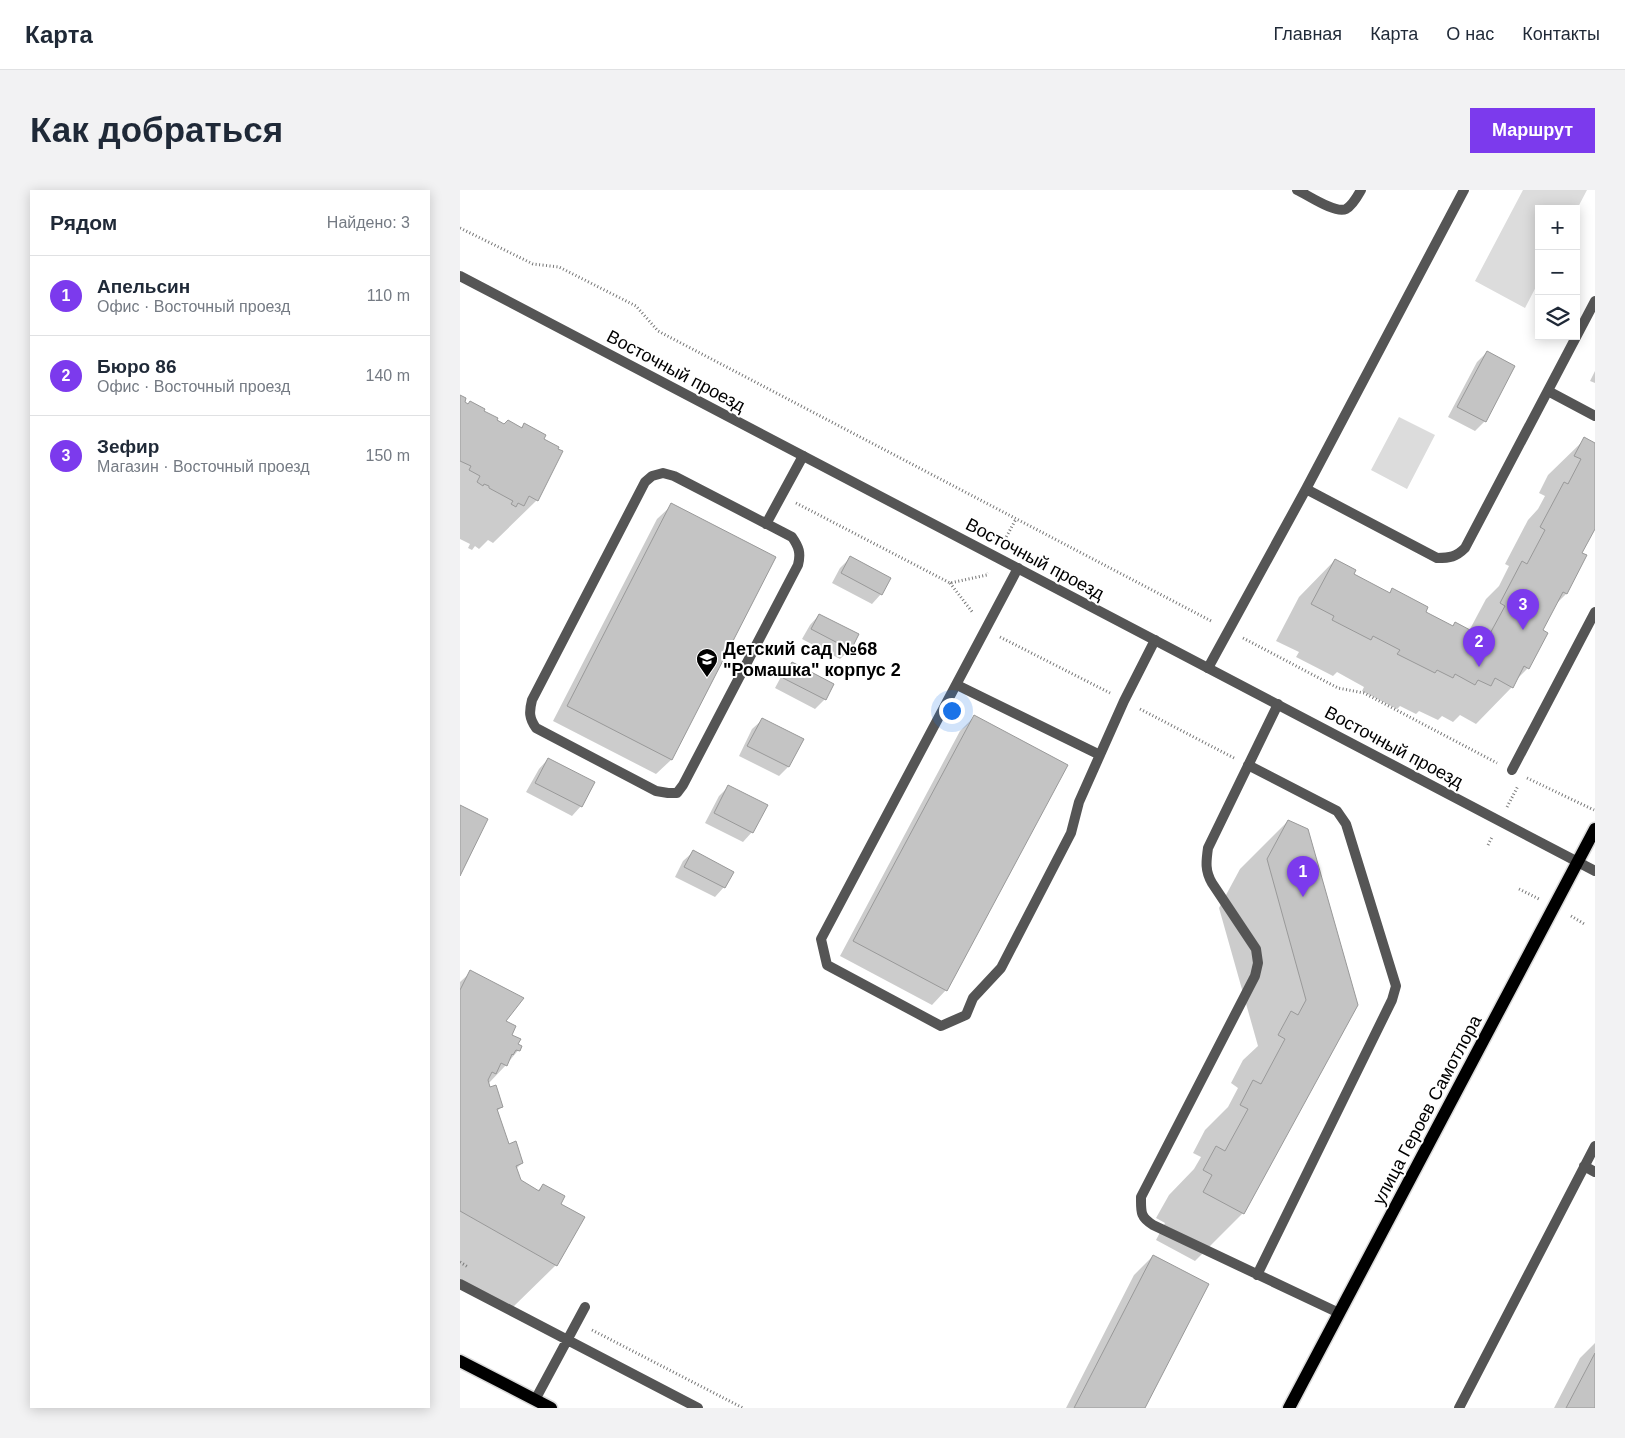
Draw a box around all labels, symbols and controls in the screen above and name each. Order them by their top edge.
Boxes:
text: Карта [25,21,93,48]
text: Главная [1274,24,1342,44]
text: Карта [1370,24,1418,44]
text: О нас [1446,24,1494,44]
text: Контакты [1522,24,1600,44]
button: Маршрут [1470,108,1595,153]
text: Как добраться [30,110,283,149]
map controls [1535,205,1580,340]
button: + [1535,205,1580,250]
text: Рядом [50,211,117,234]
text: Найдено: 3 [327,214,410,231]
button: − [1535,250,1580,295]
text: Апельсин [97,276,190,297]
text: 1 [62,287,70,304]
text: 110 m [367,287,410,304]
button: layers [1535,295,1580,340]
text: Офис · Восточный проезд [97,298,290,315]
street label: Восточный проезд [603,326,749,416]
text: Бюро 86 [97,356,177,377]
text: 2 [62,367,70,384]
text: 140 m [366,367,410,384]
text: Офис · Восточный проезд [97,378,290,395]
text: Зефир [97,436,159,457]
text: 3 [62,447,70,464]
text: 150 m [366,447,410,464]
text: Магазин · Восточный проезд [97,458,310,475]
street label: Восточный проезд [962,514,1108,604]
pin: 3 [1507,589,1539,630]
pin: 2 [1463,626,1495,667]
place label: Детский сад №68 "Ромашка" корпус 2 [723,639,901,680]
school or university icon: Детский сад №68 "Ромашка" корпус 2 [695,647,719,678]
your location [939,698,965,724]
street label: Восточный проезд [1321,702,1467,792]
pin: 1 [1287,856,1319,897]
street label: улица Героев Самотлора [1369,1011,1486,1208]

